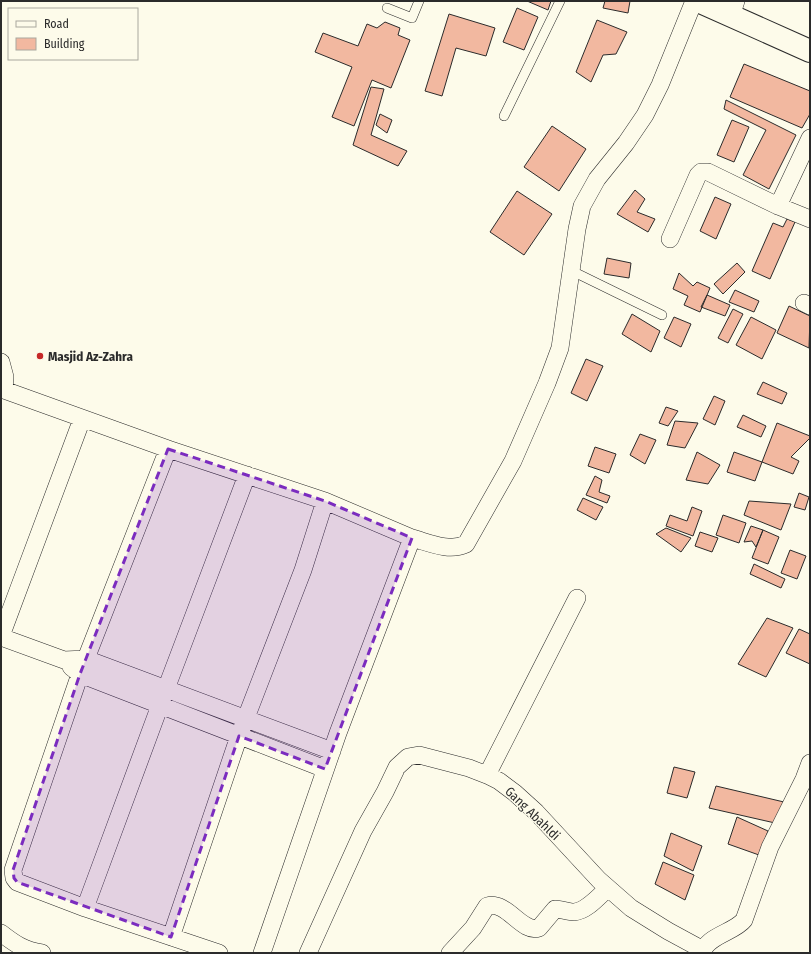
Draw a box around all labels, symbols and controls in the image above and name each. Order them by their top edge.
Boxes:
legend [8,8,138,60]
text: Road [44,17,69,31]
text: Building [44,37,85,51]
place label: Masjid Az-Zahra [48,349,133,364]
marker: Masjid Az-Zahra [35,351,45,361]
street label: Gang Abahldi [502,784,563,843]

